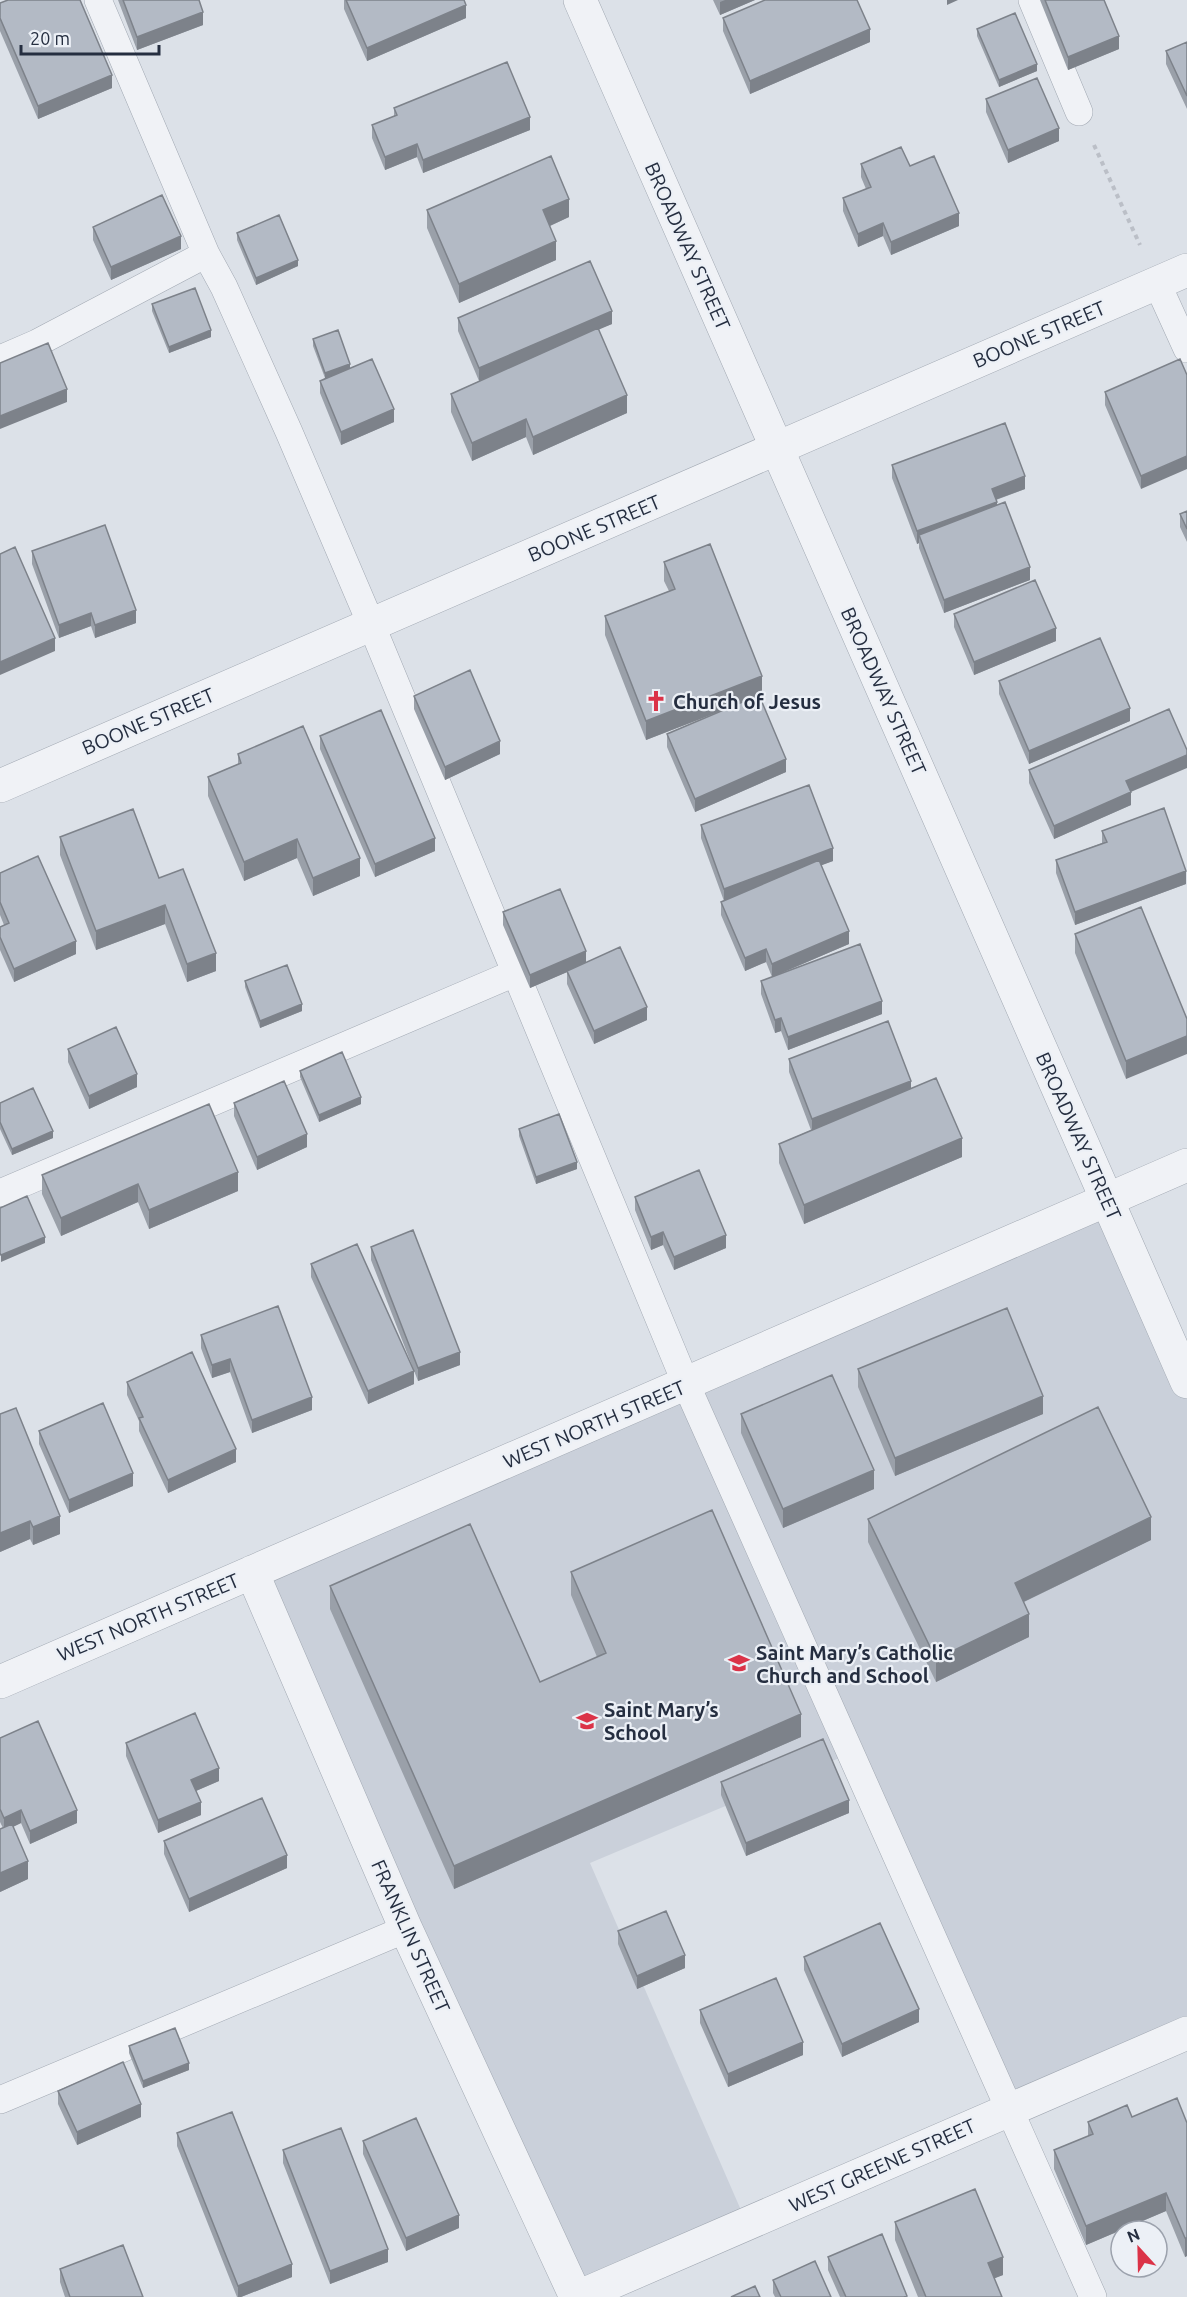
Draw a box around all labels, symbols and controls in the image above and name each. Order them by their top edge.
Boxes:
scale bar [21,18,159,56]
text: 20 m [30,28,70,48]
street label: BROADWAY STREET [641,159,735,333]
street label: BOONE STREET [969,296,1109,372]
street label: BOONE STREET [524,490,664,566]
street label: BROADWAY STREET [837,604,931,778]
street label: BOONE STREET [78,683,218,759]
church icon: Church of Jesus [644,689,668,713]
place label: Church of Jesus [673,690,821,713]
street label: BROADWAY STREET [1032,1049,1126,1223]
street label: WEST NORTH STREET [500,1375,688,1473]
street label: WEST NORTH STREET [54,1568,242,1666]
place label: Saint Mary’s Catholic Church and School [756,1641,953,1687]
school or university icon: Saint Mary’s Catholic Church and School [727,1651,751,1675]
place label: Saint Mary’s School [604,1698,719,1744]
school or university icon: Saint Mary’s School [575,1709,599,1733]
street label: FRANKLIN STREET [367,1856,455,2016]
street label: WEST GREENE STREET [785,2113,979,2217]
north arrow [1109,2219,1169,2279]
text: N [1124,2225,1142,2246]

